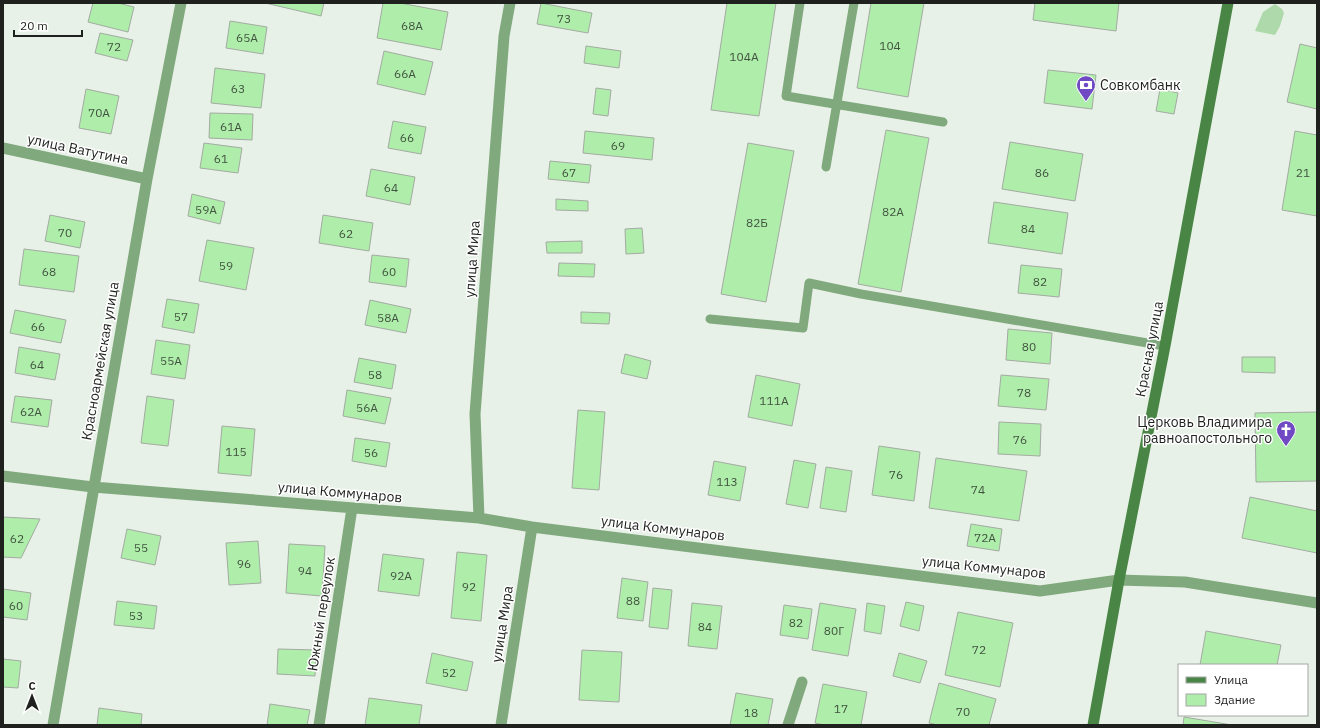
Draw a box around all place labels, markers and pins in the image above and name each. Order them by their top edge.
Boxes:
bank icon: Совкомбанк [1075,74,1097,102]
place label: Совкомбанк [1100,76,1181,94]
place label: Церковь Владимира равноапостольного [1137,413,1273,447]
church icon: Церковь Владимира равноапостольного [1275,419,1297,447]

